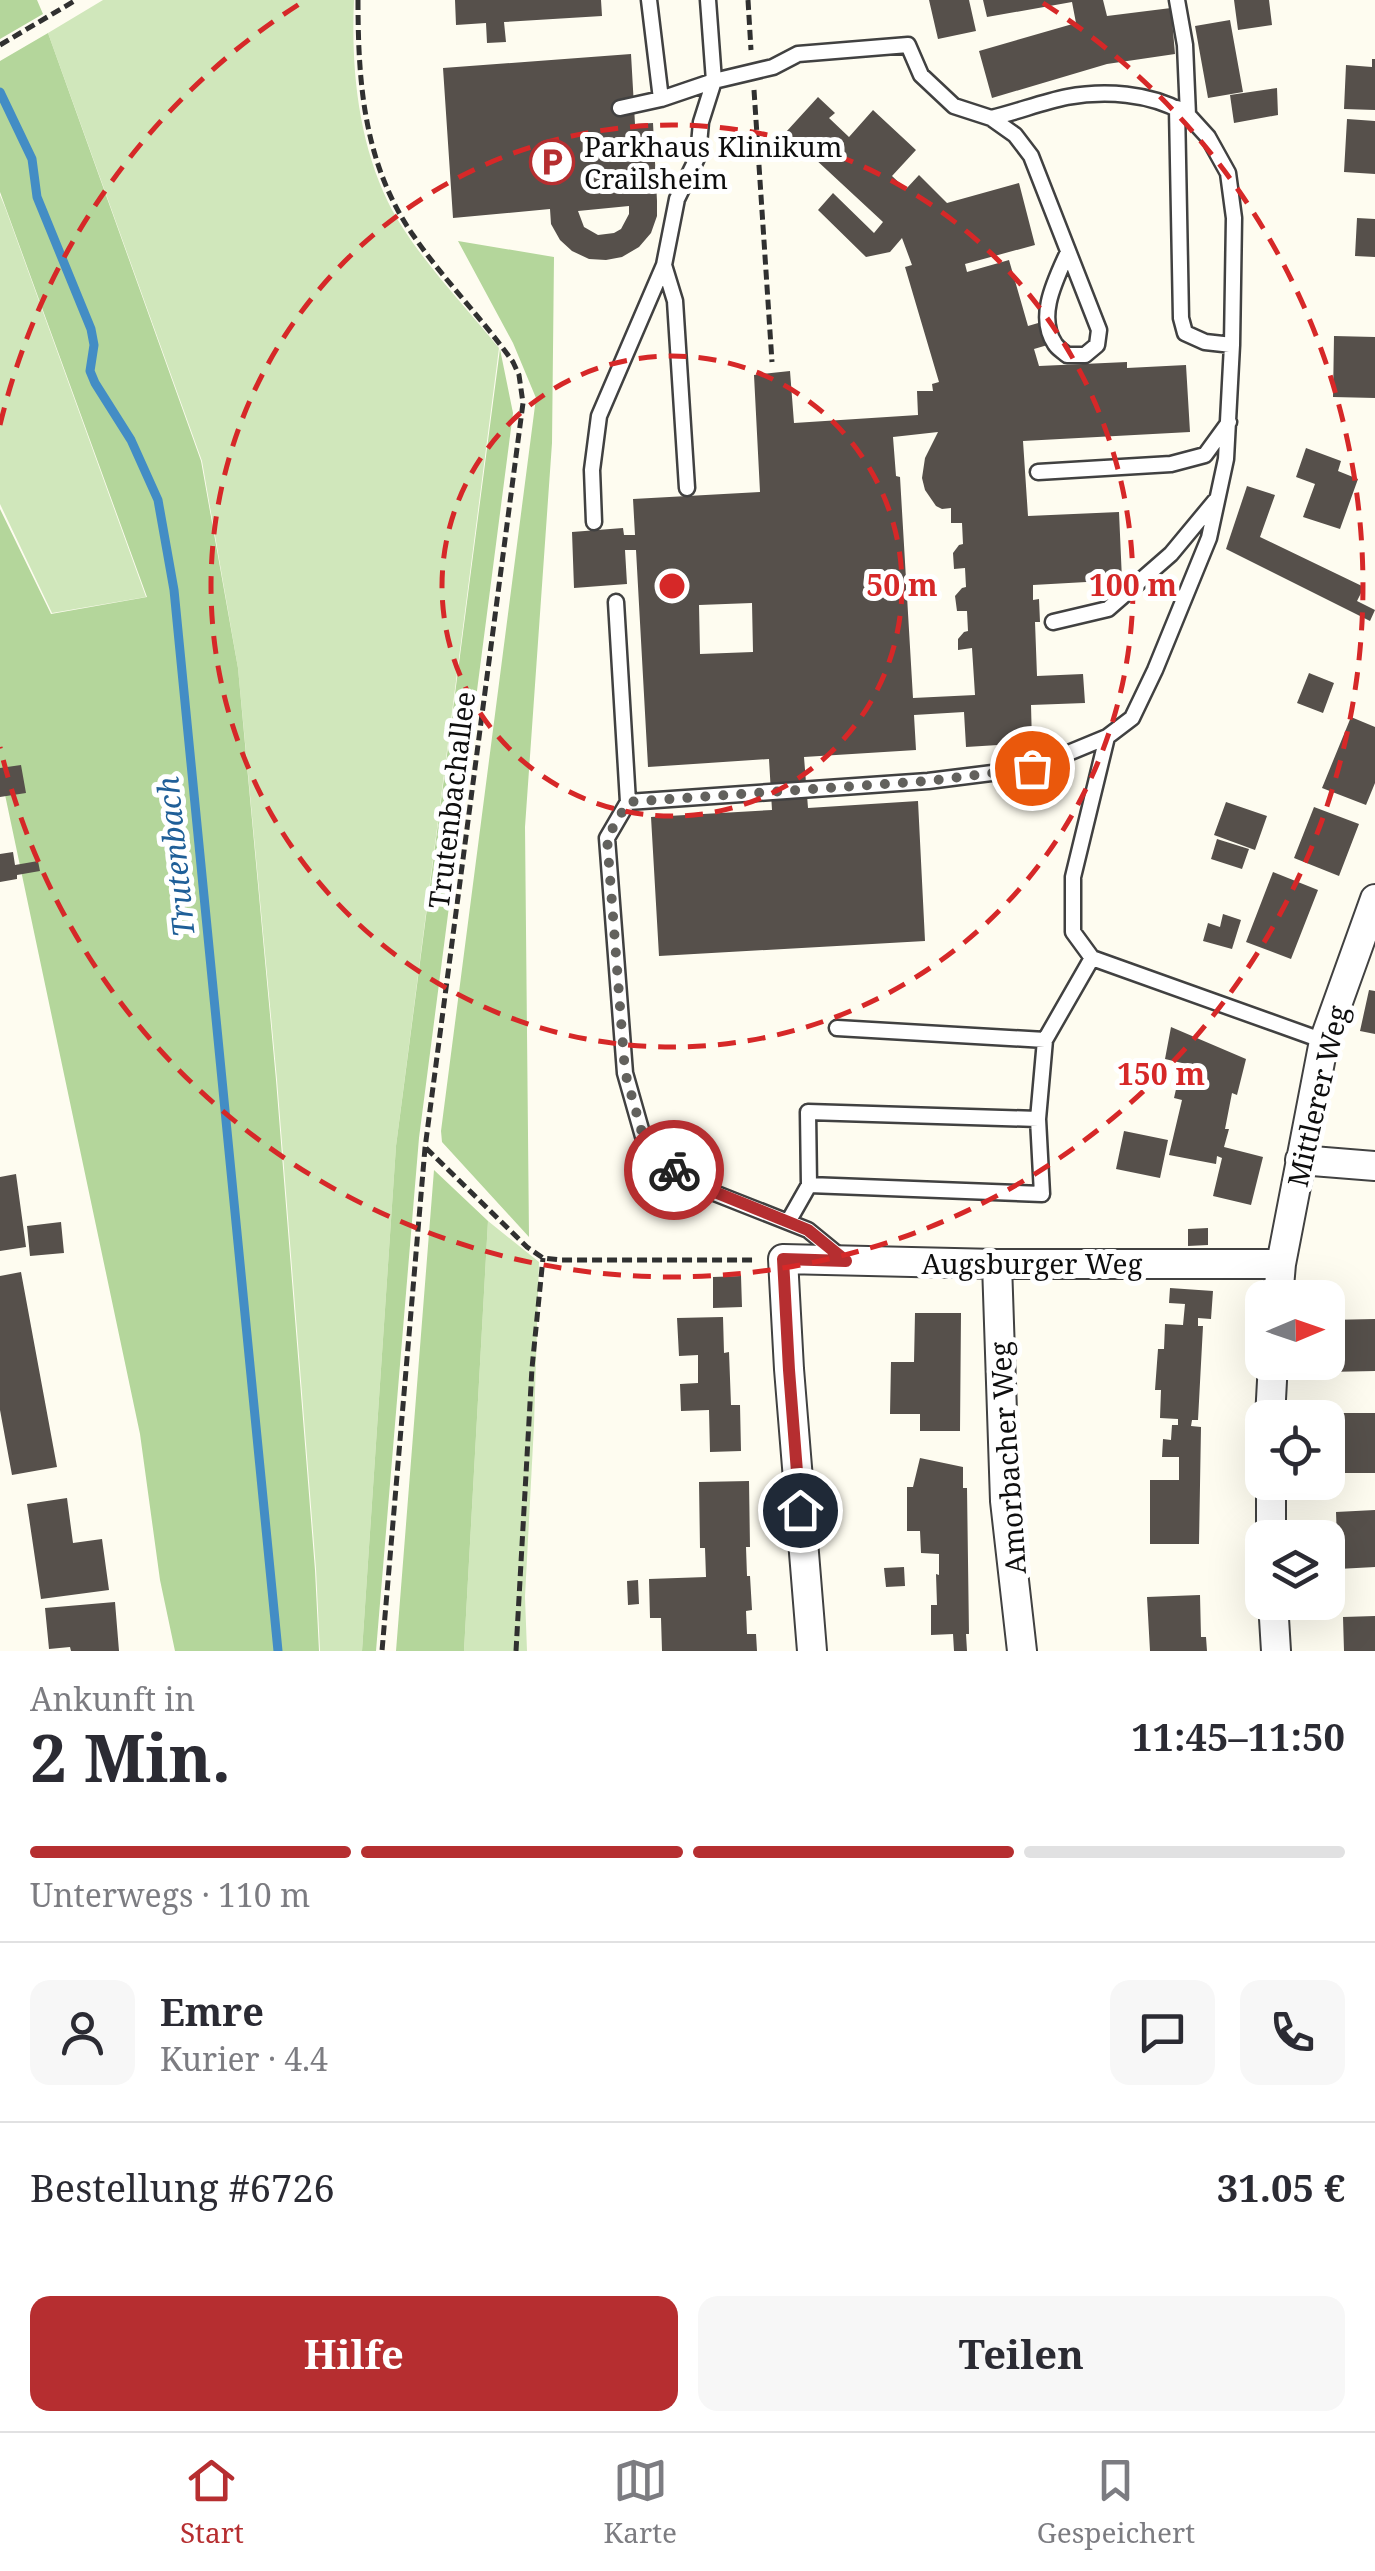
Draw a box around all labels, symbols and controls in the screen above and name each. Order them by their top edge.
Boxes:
place label: Parkhaus Klinikum Crailsheim [584,127,842,197]
parking icon: Parkhaus Klinikum Crailsheim [529,139,575,185]
text: 50 m [866,564,938,605]
text: 100 m [1089,564,1177,605]
centre of rings [654,568,690,604]
street label: Trutenbachallee [419,689,483,911]
pin [990,726,1075,811]
icon: bag [1005,741,1060,796]
water label: Trutenbach [146,775,204,939]
street label: Mittlerer Weg [1278,1002,1356,1190]
text: 150 m [1117,1053,1205,1094]
courier [624,1120,724,1220]
icon: bike [647,1143,702,1198]
street label: Augsburger Weg [921,1244,1143,1282]
north arrow [1245,1280,1345,1380]
map controls [1245,1280,1345,1620]
street label: Amorbacher Weg [980,1340,1034,1576]
button: locate [1245,1400,1345,1500]
pin [758,1468,843,1553]
icon: home [773,1483,828,1538]
button: layers [1245,1520,1345,1620]
text: Ankunft in [30,1677,195,1720]
text: 11:45–11:50 [1131,1710,1345,1762]
text: 2 Min. [30,1713,231,1801]
text: Unterwegs · 110 m [30,1873,310,1916]
button: person [30,1980,135,2085]
button: chat [1110,1980,1215,2085]
button: phone [1240,1980,1345,2085]
text: Emre [160,1985,264,2037]
text: Kurier · 4.4 [160,2037,328,2080]
text: Bestellung #6726 [30,2161,335,2213]
text: 31.05 € [1217,2161,1345,2213]
button: Hilfe [30,2296,678,2411]
button: Teilen [698,2296,1345,2411]
tab: Start [180,2453,244,2551]
tab: Karte [604,2453,677,2551]
tab: Gespeichert [1037,2453,1195,2551]

